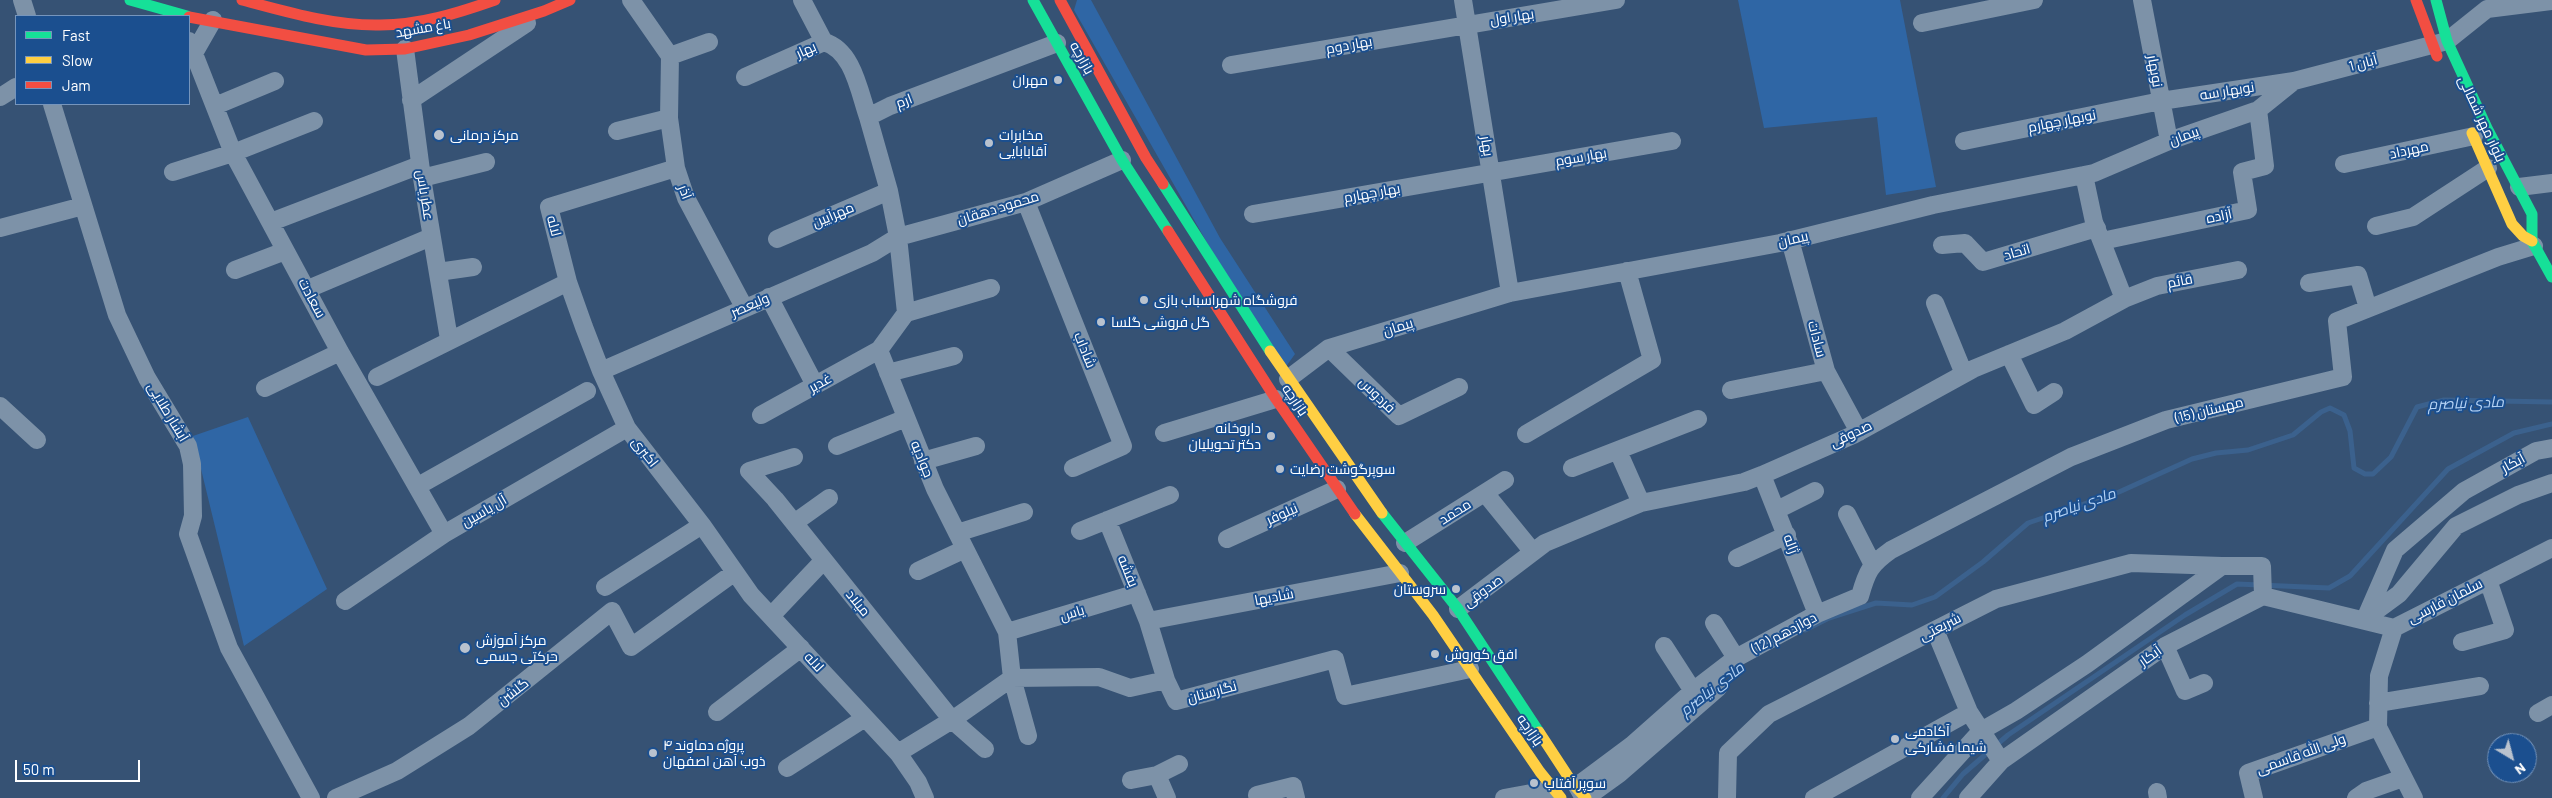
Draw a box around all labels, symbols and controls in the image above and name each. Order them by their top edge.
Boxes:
street label: بهار اول [1489,5,1535,29]
legend [15,15,190,105]
street label: باغ مشهد [394,15,452,41]
text: Fast [62,26,90,44]
street label: بهار دوم [1325,33,1373,57]
street label: بهار [793,38,819,62]
street label: بازارچه [1066,39,1098,77]
text: Slow [62,51,93,69]
street label: 1 آبان [2347,51,2379,75]
street label: نوبهار [2144,53,2166,89]
place label: مهران [1012,72,1048,88]
street label: بلوار مهر شمالی [2455,73,2509,165]
marker: مهران [1052,74,1064,86]
text: Jam [62,76,91,94]
street label: نوبهار سه [2198,78,2256,104]
street label: ارم [893,90,915,112]
street label: نوبهار چهارم [2027,106,2097,136]
street label: پیمان [2167,123,2201,149]
place label: مرکز درمانی [450,127,519,143]
place label: مخابرات آقابابایی [999,127,1047,160]
marker: مرکز درمانی [432,128,446,142]
street label: بهار [1477,134,1497,158]
marker: مخابرات آقابابایی [983,137,995,149]
street label: مهرداد [2388,138,2430,162]
street label: بهار سوم [1554,144,1608,170]
street label: عطر یاس [413,169,437,221]
street label: بهار چهارم [1342,180,1402,206]
street label: آذر [675,182,695,202]
street label: محمود دهقان [955,188,1041,228]
street label: مهرآیین [810,199,856,231]
street label: آزاده [2204,205,2234,227]
street label: لاله [543,214,565,238]
street label: پیمان [1776,227,1810,251]
street label: اتحاد [2002,240,2032,264]
street label: قائم [2166,270,2194,292]
street label: سعادت [295,275,329,321]
street label: ولیعصر [728,289,772,321]
place label: فروشگاه شهراسباب بازی [1154,292,1297,308]
marker: فروشگاه شهراسباب بازی [1138,294,1150,306]
place label: گل فروشی گلسا [1111,314,1210,330]
street label: پیمان [1381,314,1415,340]
marker: گل فروشی گلسا [1095,316,1107,328]
street label: سادات [1804,319,1830,359]
street label: شاداب [1070,330,1100,370]
street label: غدیر [806,370,834,396]
street label: فردوس [1355,374,1399,416]
street label: آبشار طلایی [144,379,192,445]
street label: بازارچه [1278,381,1312,419]
street label: مهستان (15) [2173,393,2245,427]
water label: مادی نیاصرم [2428,393,2504,413]
street label: صدوقی [1827,417,1875,451]
place label: داروخانه دکتر تحویلیان [1188,420,1261,452]
marker: داروخانه دکتر تحویلیان [1265,430,1277,442]
street label: اکبری [628,434,662,470]
street label: جوادیه [907,438,937,480]
street label: آبکار [2498,450,2528,476]
place label: سوپرگوشت رضایت [1290,461,1395,477]
marker: سوپرگوشت رضایت [1274,463,1286,475]
water label: مادی نیاصرم [2040,484,2118,526]
street label: آل یاسین [458,491,510,531]
street label: محمد [1436,496,1474,528]
street label: نیلوفر [1264,500,1300,528]
street label: ژاله [1780,532,1802,556]
street label: بفشه [1114,553,1142,589]
street label: صدوقی [1460,571,1506,611]
street label: سلمان فارسی [2405,575,2485,627]
place label: سروستان [1394,581,1446,597]
marker: سروستان [1450,583,1462,595]
street label: شادیها [1253,585,1295,609]
street label: میلاد [842,586,874,620]
street label: یاس [1058,601,1086,625]
street label: دوازدهم (12) [1748,609,1820,657]
street label: شریعتی [1916,609,1964,645]
place label: مرکز آموزش حرکتی جسمی [476,632,558,664]
marker: مرکز آموزش حرکتی جسمی [458,641,472,655]
street label: آبکار [2135,642,2165,670]
place label: افق کوروش [1445,646,1518,662]
marker: افق کوروش [1429,648,1441,660]
street label: لاله [801,649,827,675]
water label: مادی نیاصرم [1676,658,1748,720]
street label: گلشن [494,675,532,709]
street label: نگارستان [1185,677,1239,707]
street label: بازارچه [1513,711,1547,749]
place label: آکادمی شیما فشارکی [1905,723,1987,756]
street label: ولی الله قاسمی [2254,730,2348,778]
marker: آکادمی شیما فشارکی [1889,733,1901,745]
north arrow [2487,733,2537,783]
place label: پروژه دماوند ۴ ذوب آهن اصفهان [663,737,766,770]
marker: پروژه دماوند ۴ ذوب آهن اصفهان [647,747,659,759]
scale bar [18,750,142,782]
text: 50 m [23,760,55,778]
text: N [2512,760,2530,779]
place label: سوپر آفتاب [1544,775,1606,791]
marker: سوپر آفتاب [1528,777,1540,789]

